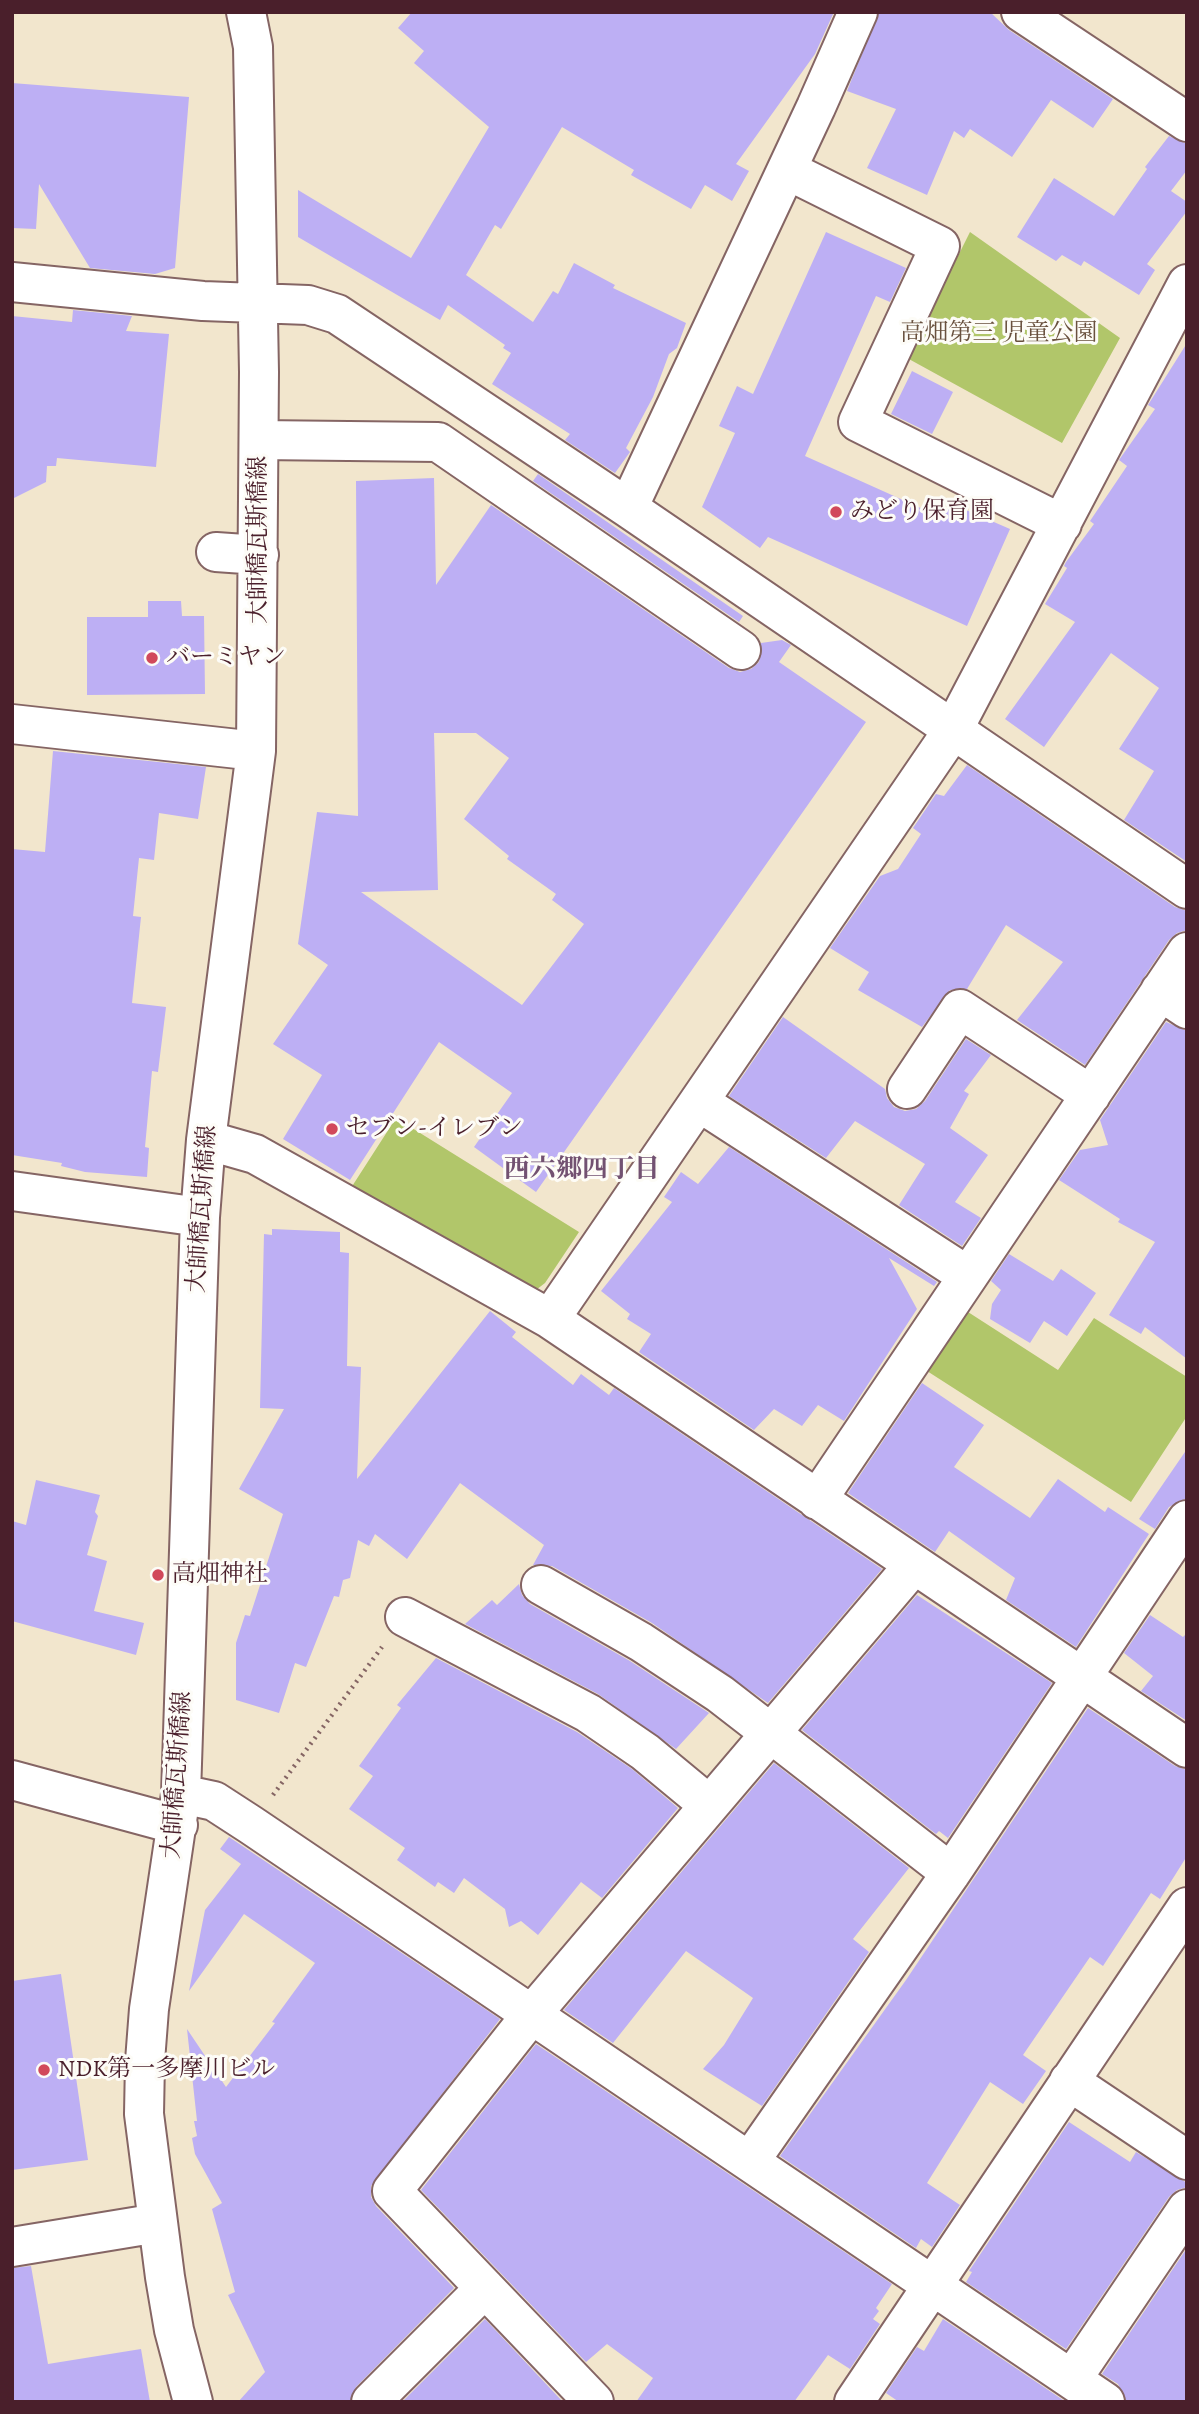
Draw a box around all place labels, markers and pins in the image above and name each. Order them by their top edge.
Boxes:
place label: みどり保育園 [850,498,994,526]
marker: みどり保育園 [828,504,844,520]
place label: バーミヤン [166,644,286,672]
marker: バーミヤン [144,650,160,666]
place label: セブン-イレブン [346,1115,523,1143]
marker: セブン-イレブン [324,1121,340,1137]
place label: 高畑神社 [172,1561,268,1589]
marker: 高畑神社 [150,1567,166,1583]
place label: NDK第一多摩川ビル [58,2056,275,2084]
marker: NDK第一多摩川ビル [36,2062,52,2078]

